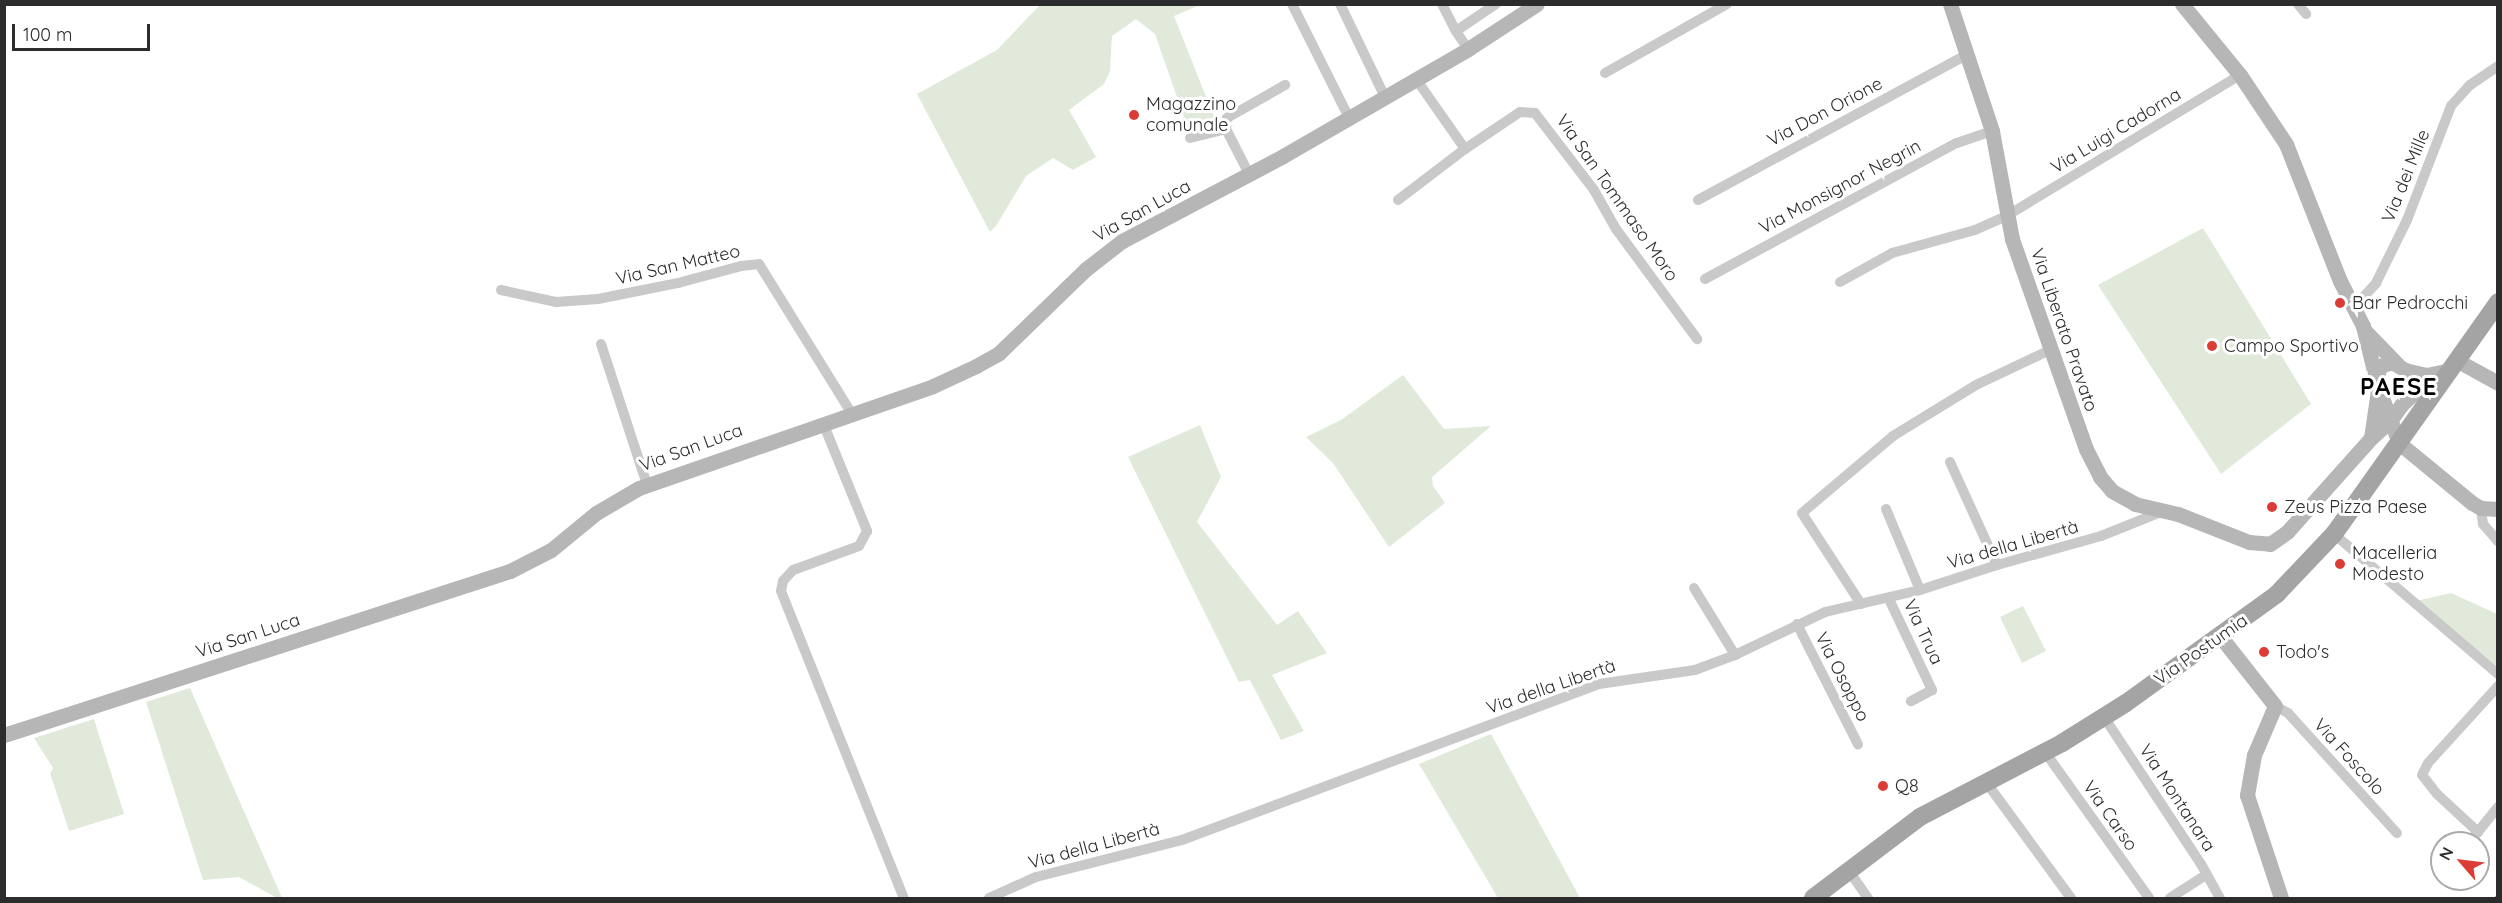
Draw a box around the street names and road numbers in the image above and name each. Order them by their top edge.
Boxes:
street label: Via Don Orione [1764,73,1886,151]
street label: Via Luigi Cadorna [2047,84,2185,178]
street label: Via San Tommaso Moro [1551,110,1683,286]
street label: Via dei Mille [2378,126,2434,226]
street label: Via Monsignor Negrin [1755,135,1925,239]
street label: Via San Luca [1090,175,1194,247]
street label: Via San Matteo [614,240,742,290]
street label: Via Liberato Pravato [2026,246,2102,414]
street label: Via San Luca [637,419,745,477]
street label: Via della Libertà [1945,516,2081,574]
street label: Via Trua [1899,596,1947,668]
street label: Via San Luca [193,609,303,663]
street label: Via Postumia [2150,610,2252,690]
street label: Via Osoppo [1810,629,1874,725]
street label: Via della Libertà [1484,655,1618,719]
street label: Via Foscolo [2309,714,2389,800]
street label: Via Montanara [2134,740,2220,856]
street label: Via Carso [2078,777,2142,855]
street label: Via della Libertà [1026,818,1162,874]

